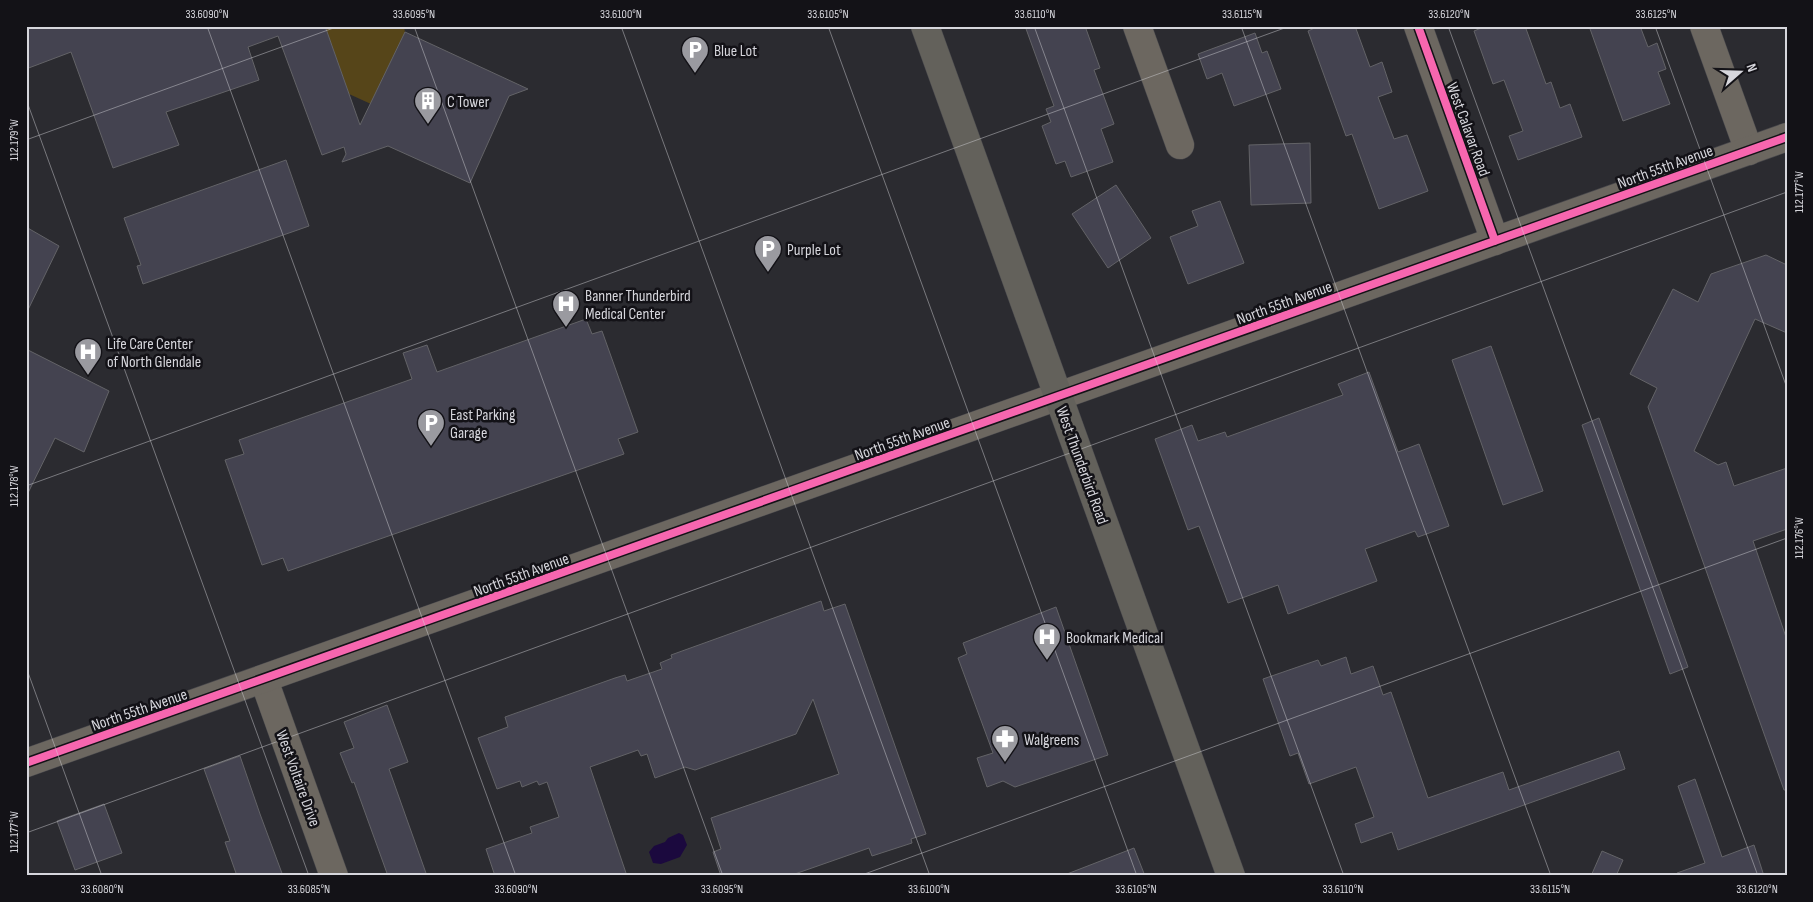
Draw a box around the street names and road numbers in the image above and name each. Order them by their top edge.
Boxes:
street label: West Calavar Road [1442,80,1493,179]
street label: North 55th Avenue [1615,141,1716,193]
street label: North 55th Avenue [1234,277,1335,329]
street label: West Thunderbird Road [1051,404,1112,527]
street label: North 55th Avenue [852,413,953,465]
street label: North 55th Avenue [471,549,572,601]
street label: North 55th Avenue [89,685,190,736]
street label: West Voltaire Drive [271,728,324,829]

